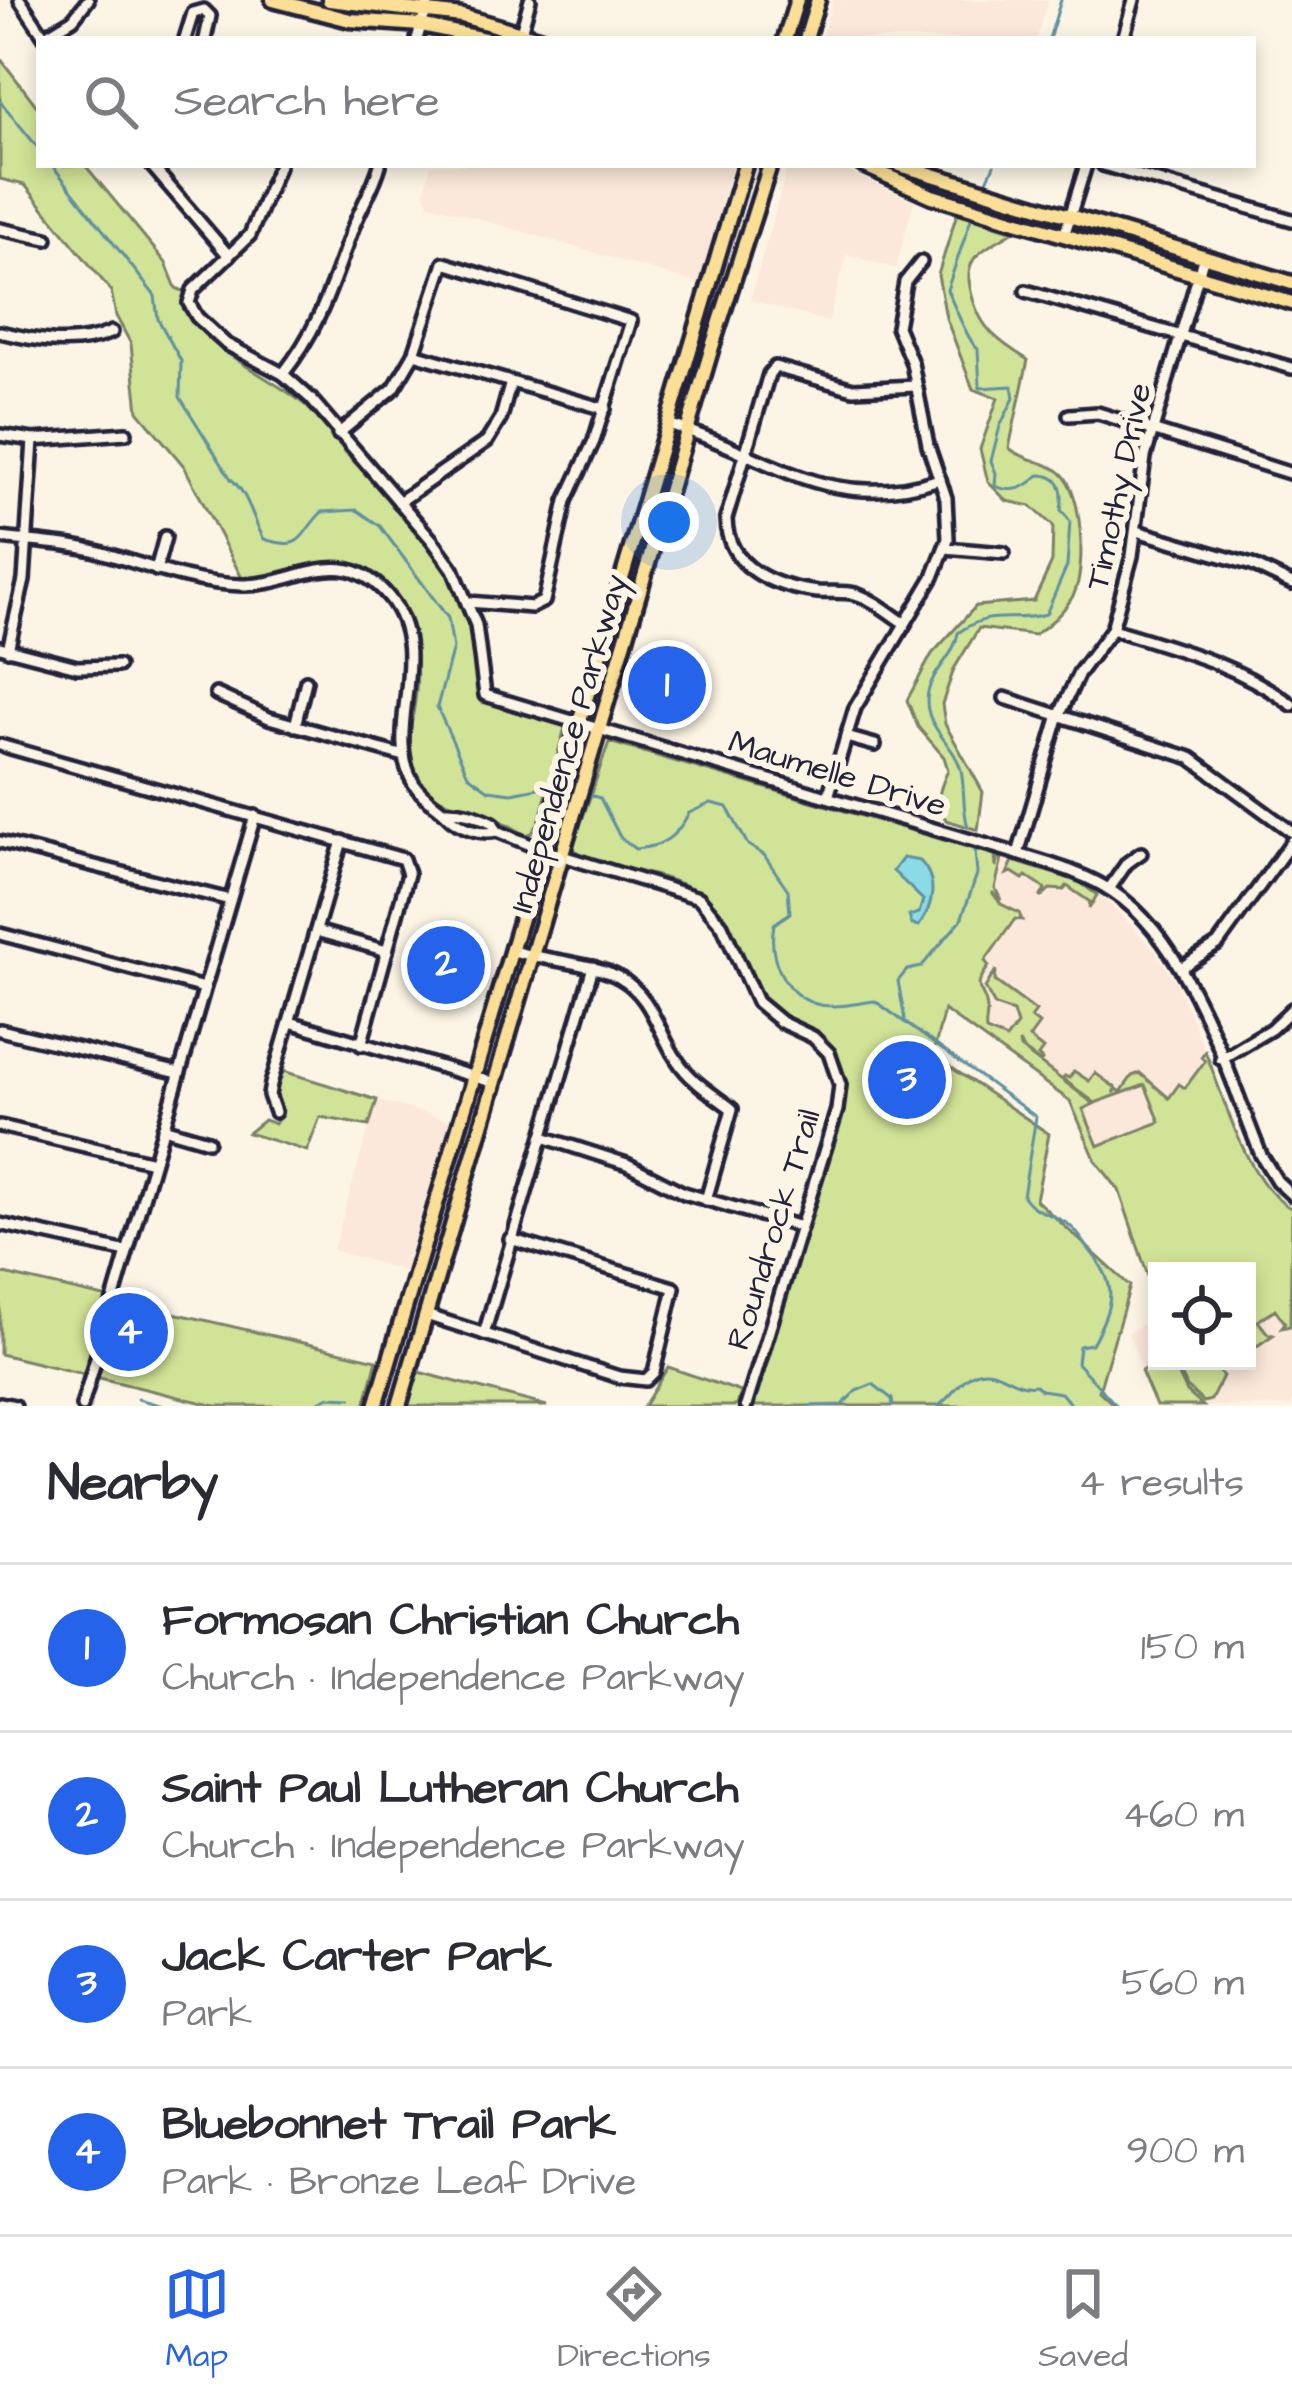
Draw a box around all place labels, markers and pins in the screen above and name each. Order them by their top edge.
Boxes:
pin: 1 [628,640,706,730]
pin: 2 [407,920,485,1010]
pin: 3 [868,1035,946,1125]
pin: 4 [90,1287,168,1377]

